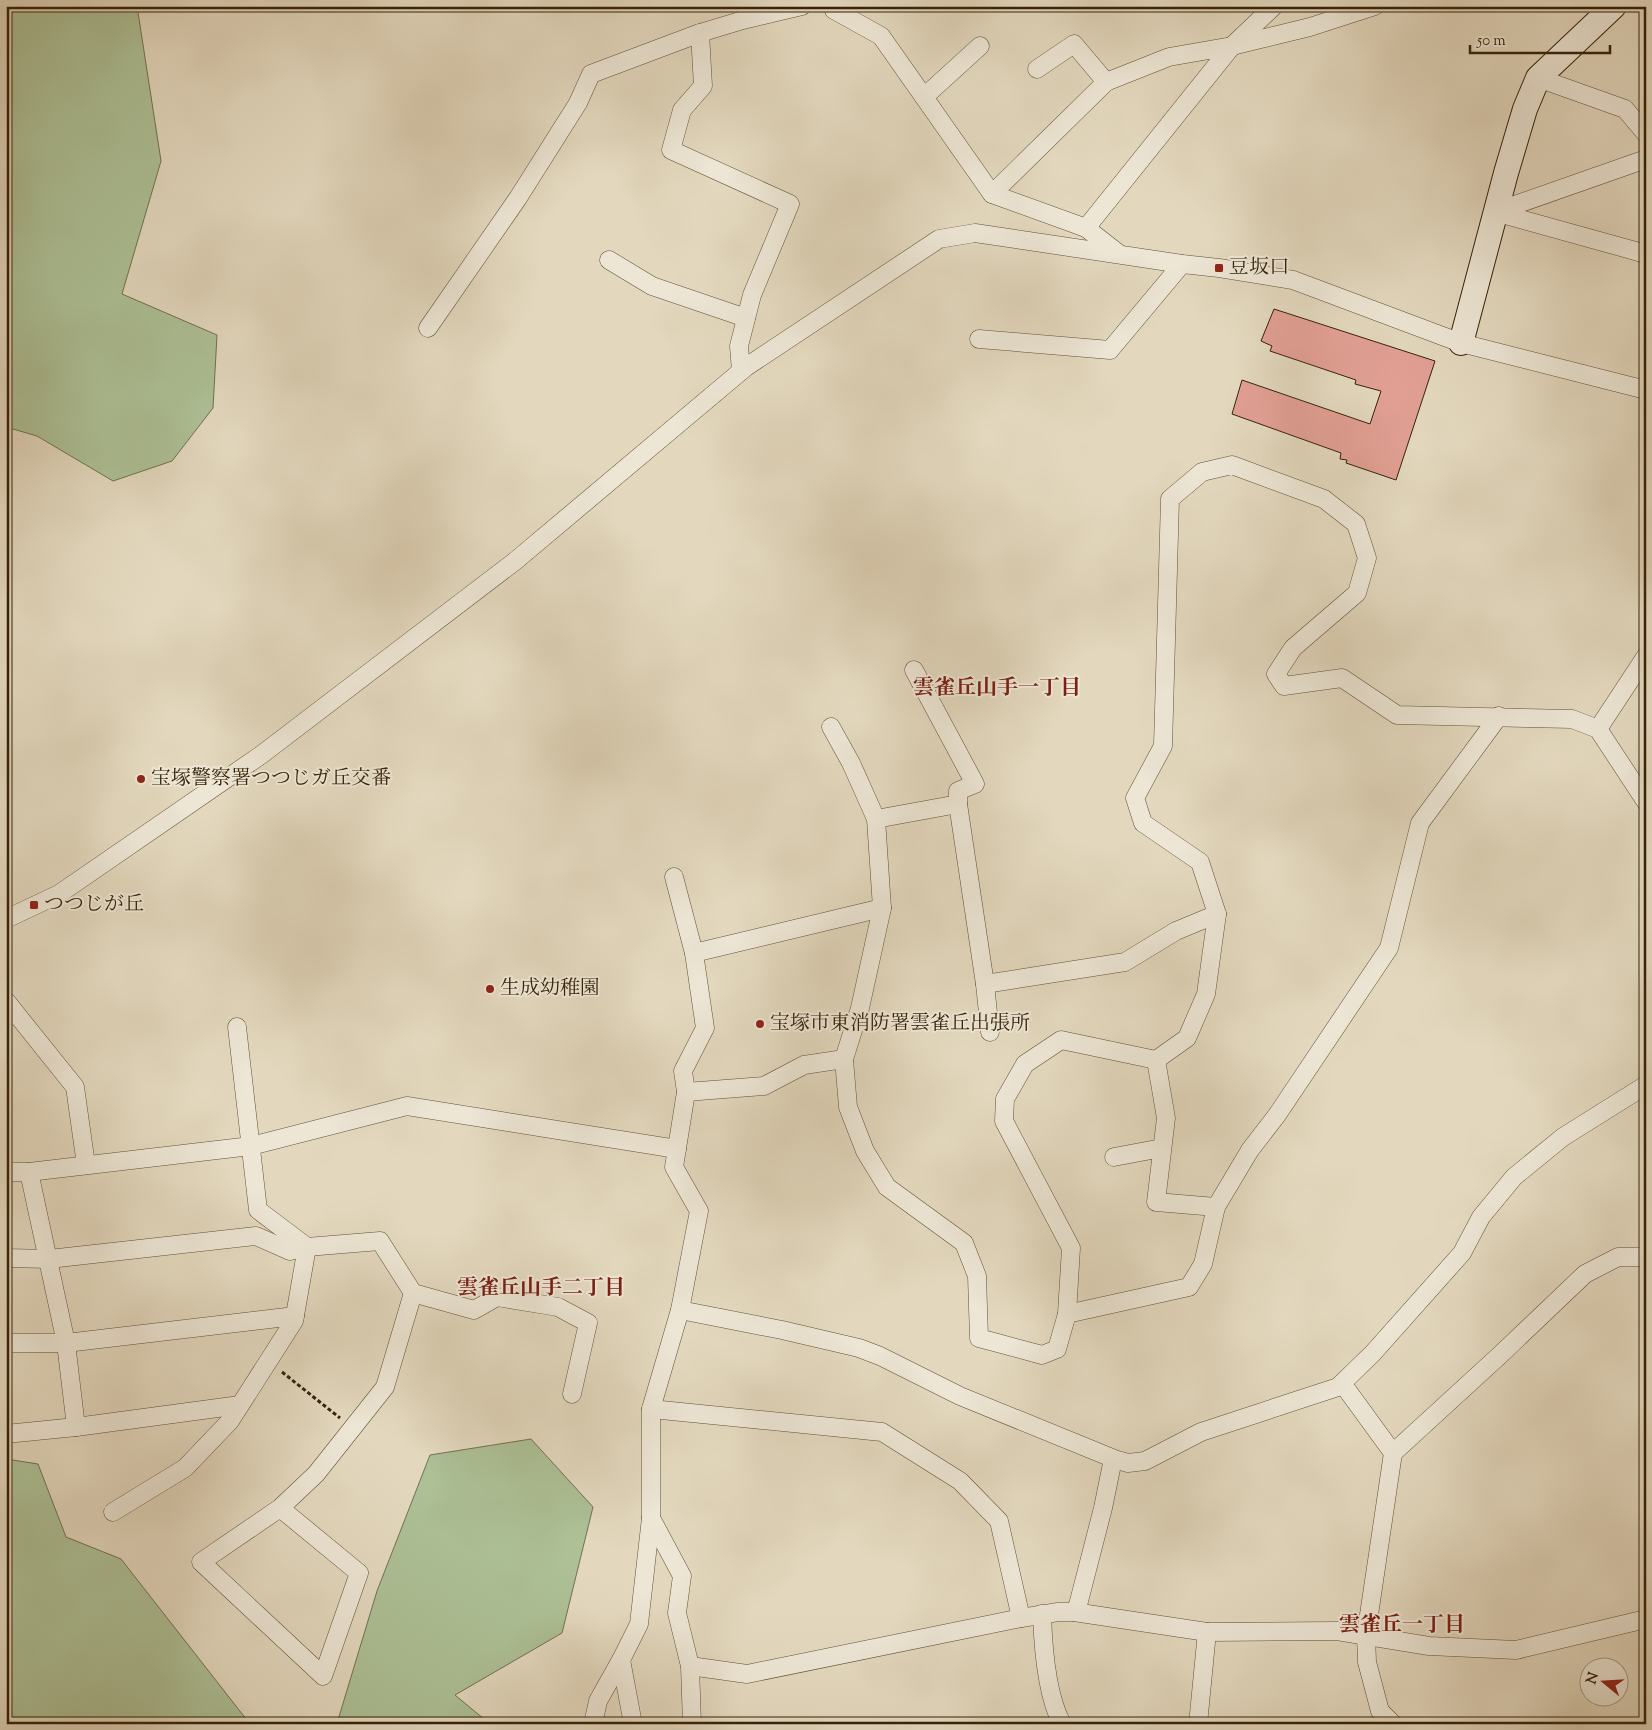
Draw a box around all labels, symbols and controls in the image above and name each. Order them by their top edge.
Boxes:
scale bar [1470,22,1610,54]
text: 50 m [1476,31,1506,52]
place label: 豆坂口 [1229,254,1289,283]
marker: 豆坂口 [1213,262,1225,274]
district label: 雲雀丘山手一丁目 [913,674,1081,704]
place label: 宝塚警察署つつじガ丘交番 [151,765,391,794]
marker: 宝塚警察署つつじガ丘交番 [135,773,147,785]
place label: つつじが丘 [44,891,144,920]
marker: つつじが丘 [28,899,40,911]
place label: 生成幼稚園 [500,975,600,1004]
marker: 生成幼稚園 [484,983,496,995]
place label: 宝塚市東消防署雲雀丘出張所 [770,1010,1030,1039]
marker: 宝塚市東消防署雲雀丘出張所 [754,1018,766,1030]
district label: 雲雀丘山手二丁目 [457,1274,625,1304]
district label: 雲雀丘一丁目 [1339,1611,1465,1641]
north arrow [1580,1658,1630,1708]
text: N [1582,1670,1605,1687]

